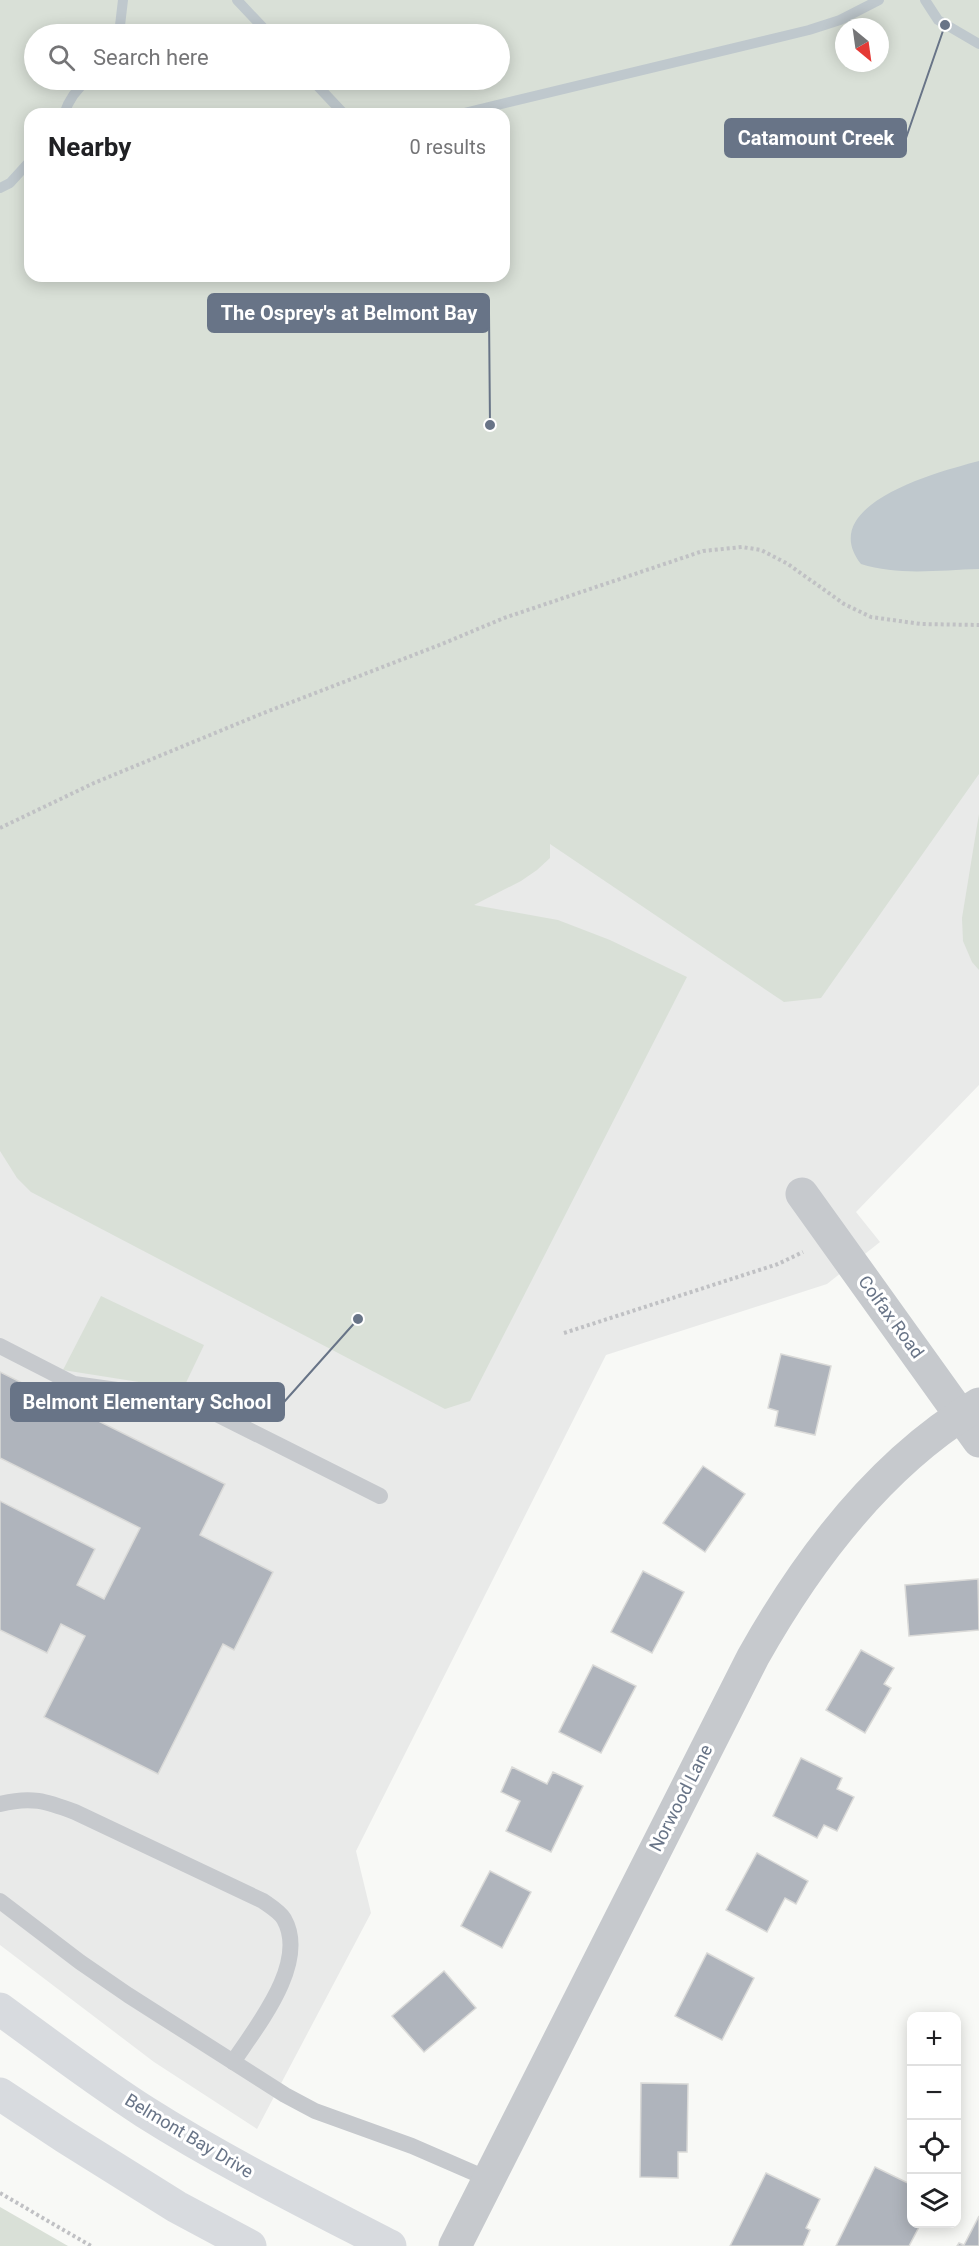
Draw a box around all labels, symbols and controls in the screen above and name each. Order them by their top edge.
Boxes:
north arrow [835,18,889,72]
search box [24,24,510,90]
icon: search [45,41,78,74]
text: Search here [93,45,209,70]
callout: Catamount Creek [725,119,906,157]
text: Catamount Creek [738,126,895,150]
text: Nearby [48,132,131,162]
text: 0 results [410,135,486,159]
callout: The Osprey's at Belmont Bay [208,294,489,332]
text: The Osprey's at Belmont Bay [221,301,478,325]
street label: Colfax Road [854,1271,928,1362]
callout: Belmont Elementary School [11,1383,284,1421]
text: Belmont Elementary School [23,1390,271,1414]
street label: Norwood Lane [645,1741,716,1855]
map controls [907,2012,961,2228]
button: + [907,2012,961,2066]
button: − [907,2066,961,2120]
street label: Belmont Bay Drive [121,2089,257,2182]
button: locate [907,2120,961,2174]
button: layers [907,2174,961,2228]

